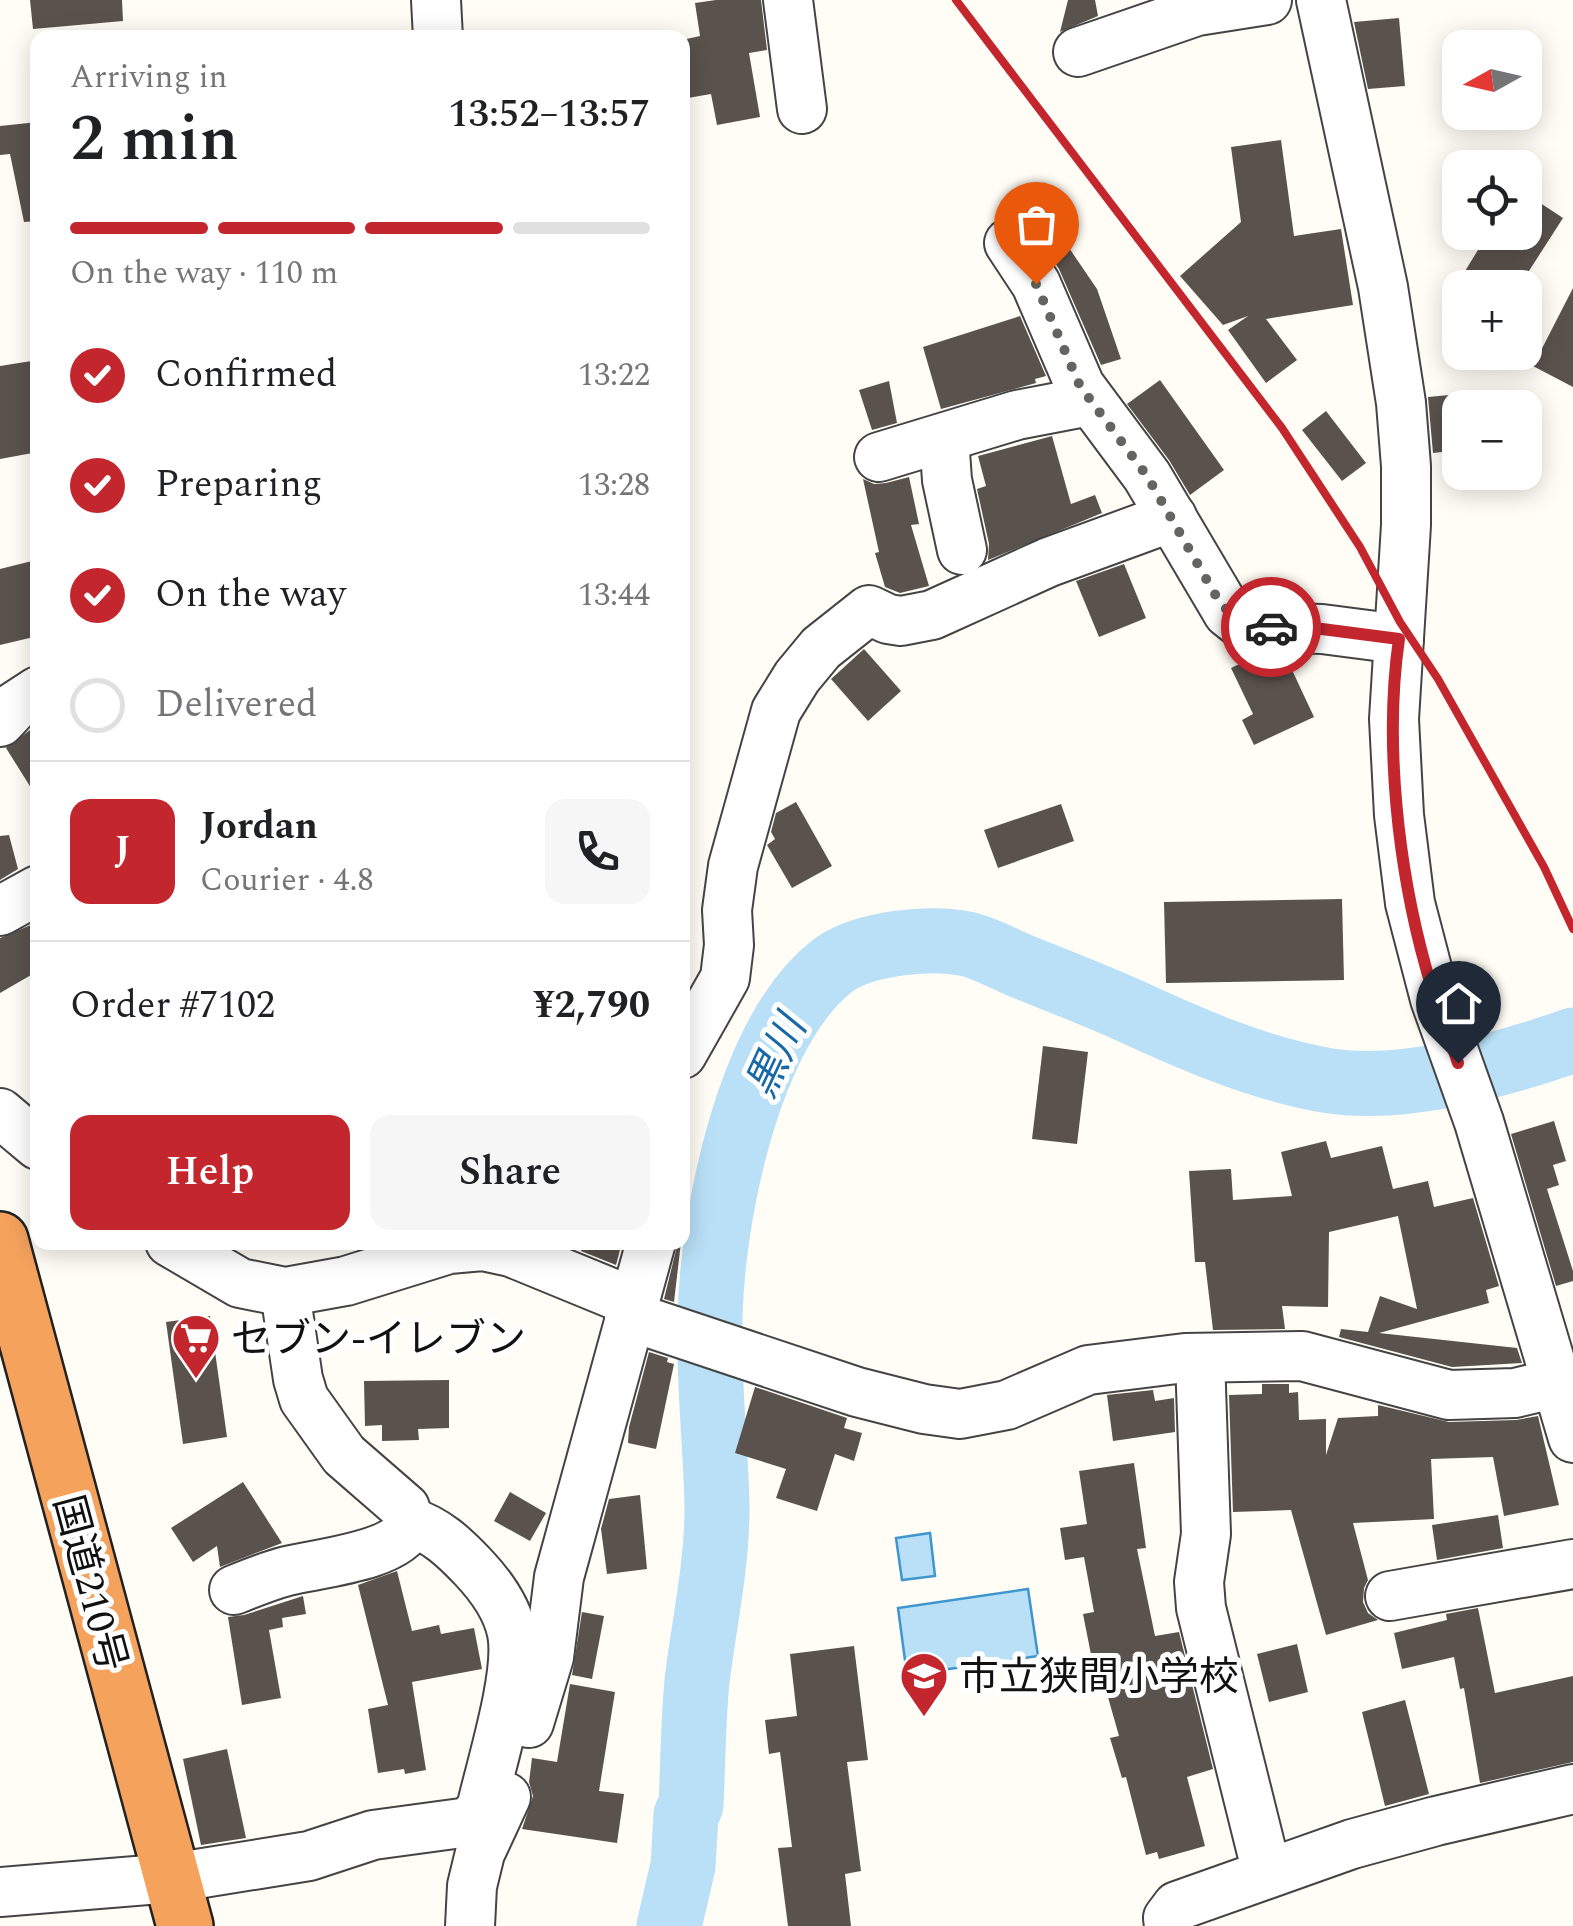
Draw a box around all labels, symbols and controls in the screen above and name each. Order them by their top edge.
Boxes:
north arrow [1442,30,1542,130]
map controls [1442,30,1542,490]
text: Arriving in [70,53,227,102]
text: 13:52–13:57 [448,86,650,144]
text: 2 min [70,90,239,189]
button: locate [1442,150,1542,250]
pin [994,182,1079,285]
icon: bag [1009,197,1064,252]
text: On the way · 110 m [70,249,338,298]
button: + [1442,270,1542,370]
text: Confirmed [155,346,337,404]
icon: check [70,348,125,403]
text: 13:22 [578,351,650,400]
button: − [1442,390,1542,490]
text: Preparing [155,456,322,514]
icon: check [70,458,125,513]
text: 13:28 [578,461,650,510]
text: On the way [155,566,346,624]
icon: check [70,568,125,623]
text: 13:44 [578,571,650,620]
courier [1221,577,1321,677]
icon: car [1244,600,1299,655]
text: Delivered [155,676,317,734]
text: Jordan [200,798,318,856]
button: phone [545,799,650,904]
text: J [114,822,131,880]
text: Courier · 4.8 [200,856,373,905]
pin [1416,961,1501,1064]
icon: home [1431,976,1486,1031]
text: Order #7102 [70,977,275,1035]
text: ¥2,790 [533,977,650,1035]
water label: 黒川 [731,1002,825,1108]
button: Help [70,1115,350,1230]
button: Share [370,1115,650,1230]
place label: セブン-イレブン [231,1310,526,1371]
supermarket icon: セブン-イレブン [170,1312,222,1380]
street label: 国道210号 [36,1489,141,1678]
place label: 市立狭間小学校 [959,1648,1239,1709]
school or university icon: 市立狭間小学校 [898,1650,950,1718]

